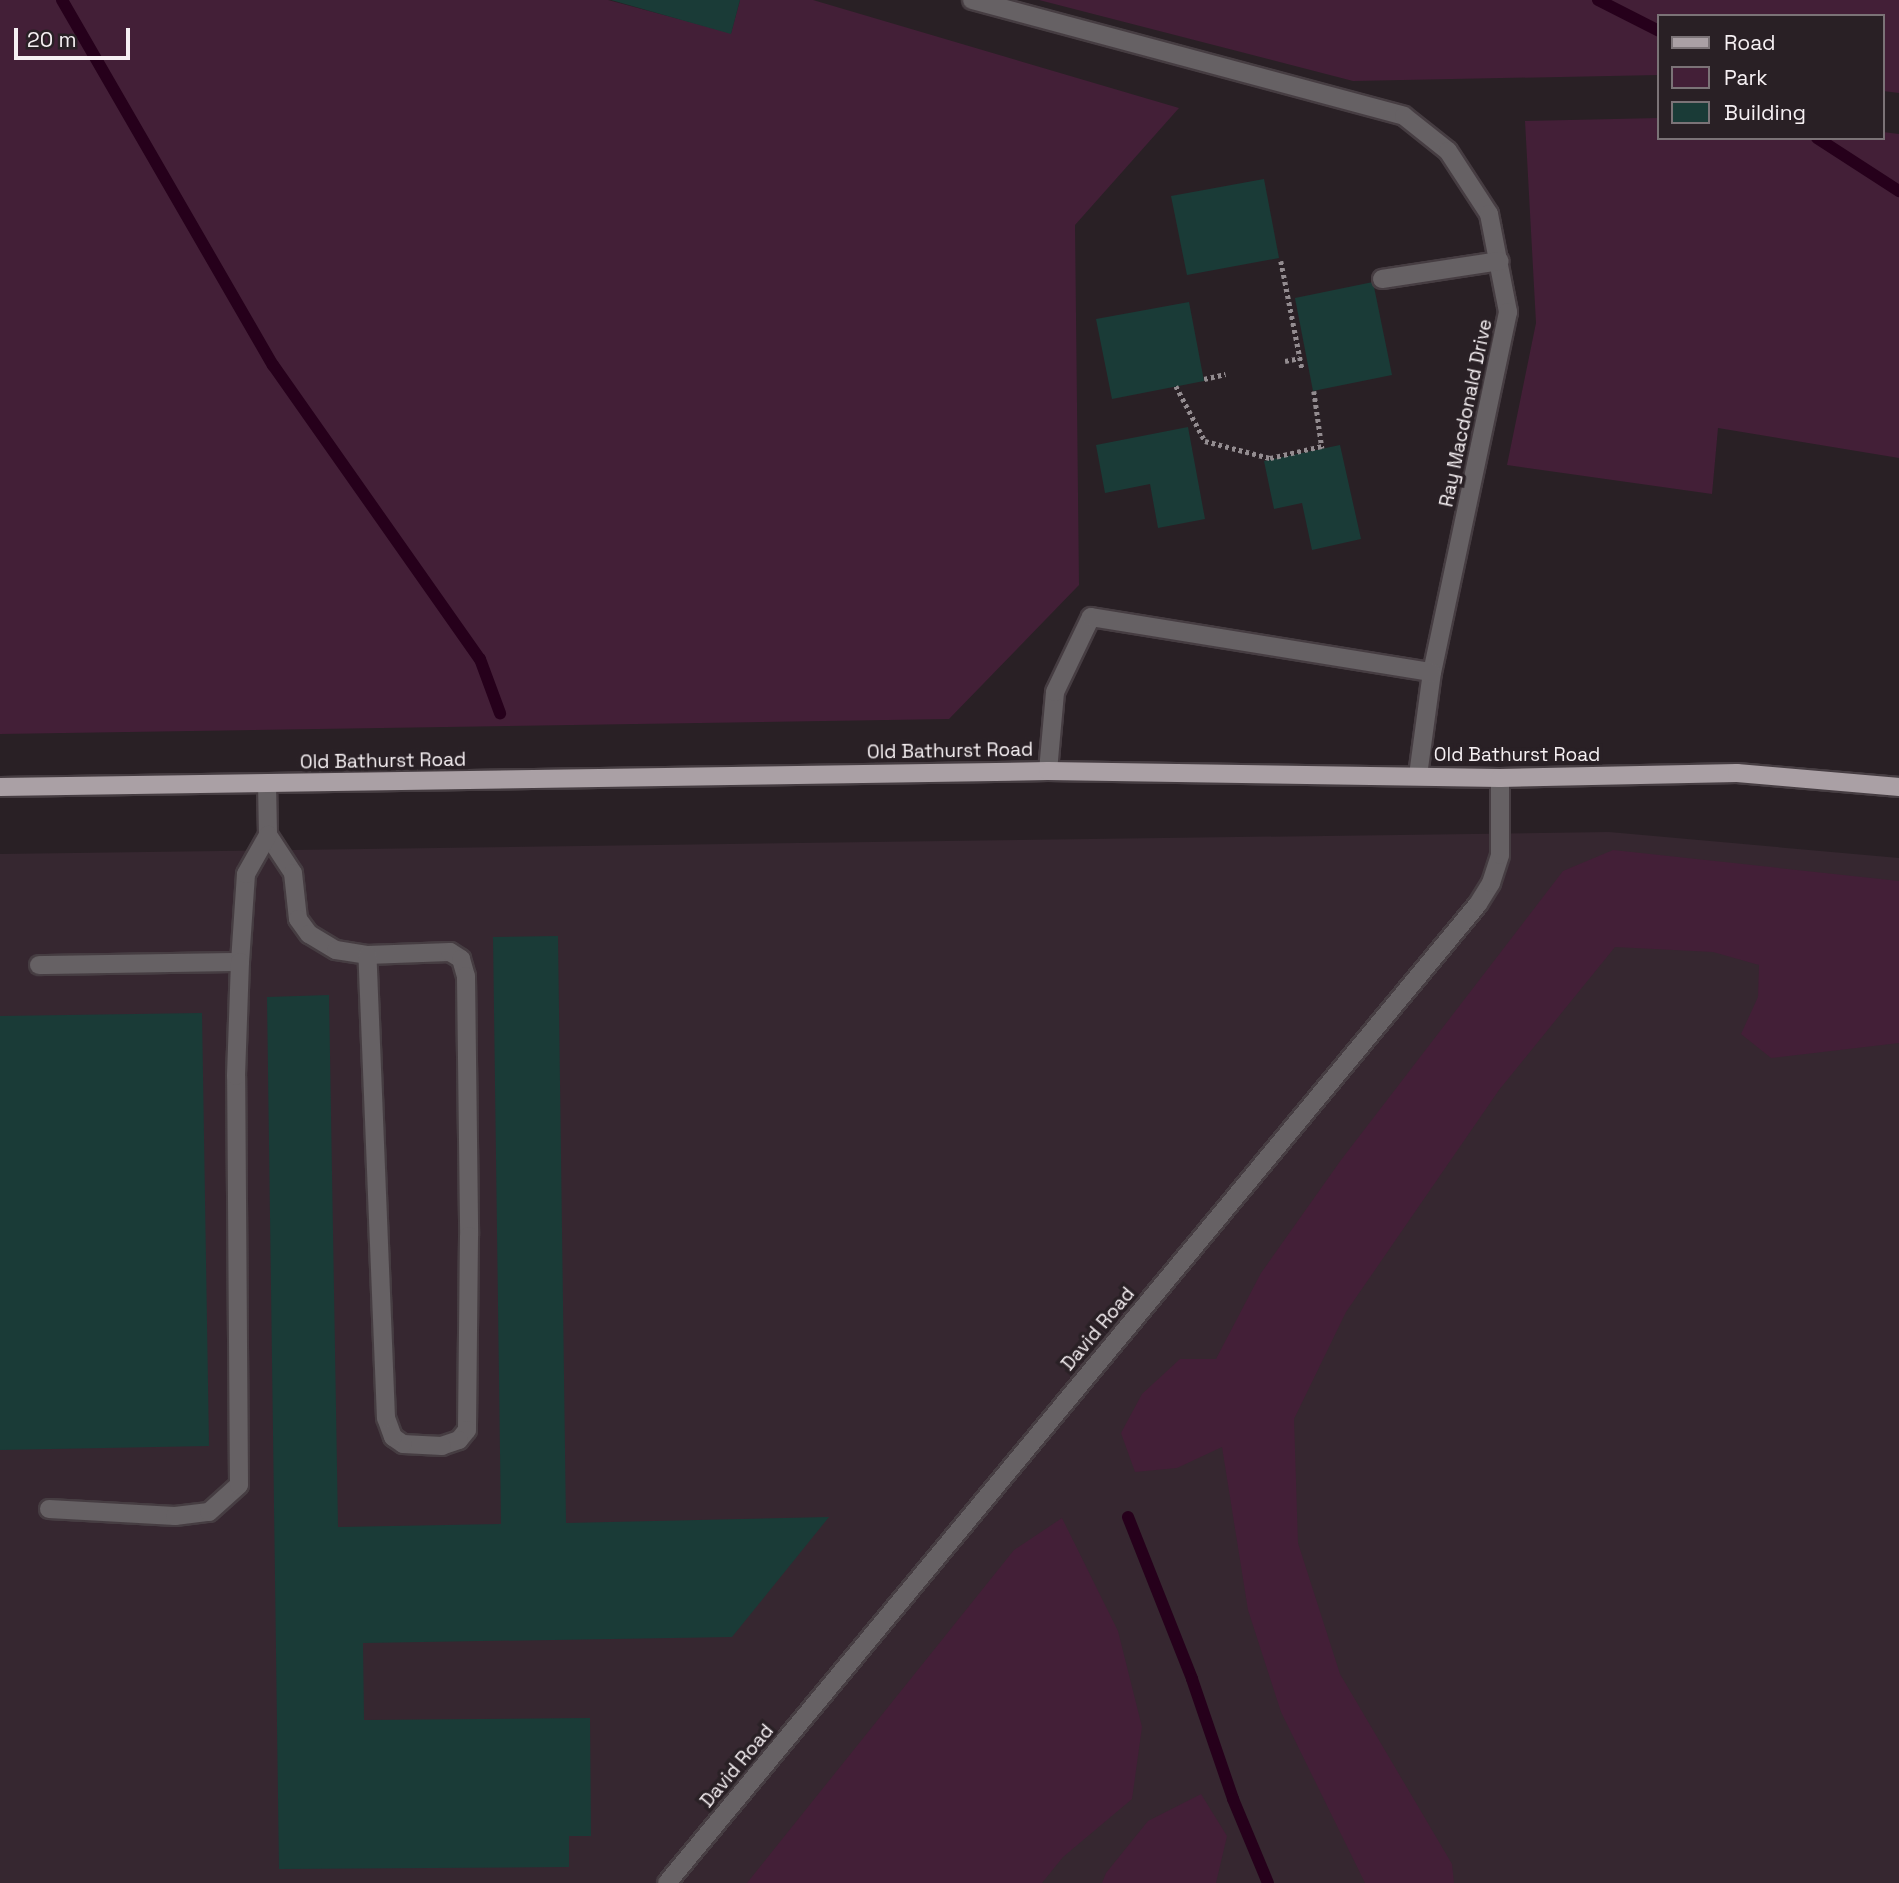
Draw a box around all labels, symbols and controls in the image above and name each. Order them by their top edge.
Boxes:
scale bar [18,14,133,58]
legend [1658,14,1885,140]
text: 20 m [27,26,77,53]
text: Road [1724,29,1776,56]
text: Park [1724,64,1768,91]
text: Building [1724,99,1806,126]
street label: Ray Macdonald Drive [1435,317,1497,509]
street label: Old Bathurst Road [867,738,1033,764]
street label: Old Bathurst Road [1434,744,1600,766]
street label: Old Bathurst Road [300,748,466,774]
street label: David Road [1057,1283,1139,1375]
street label: David Road [696,1720,778,1812]

